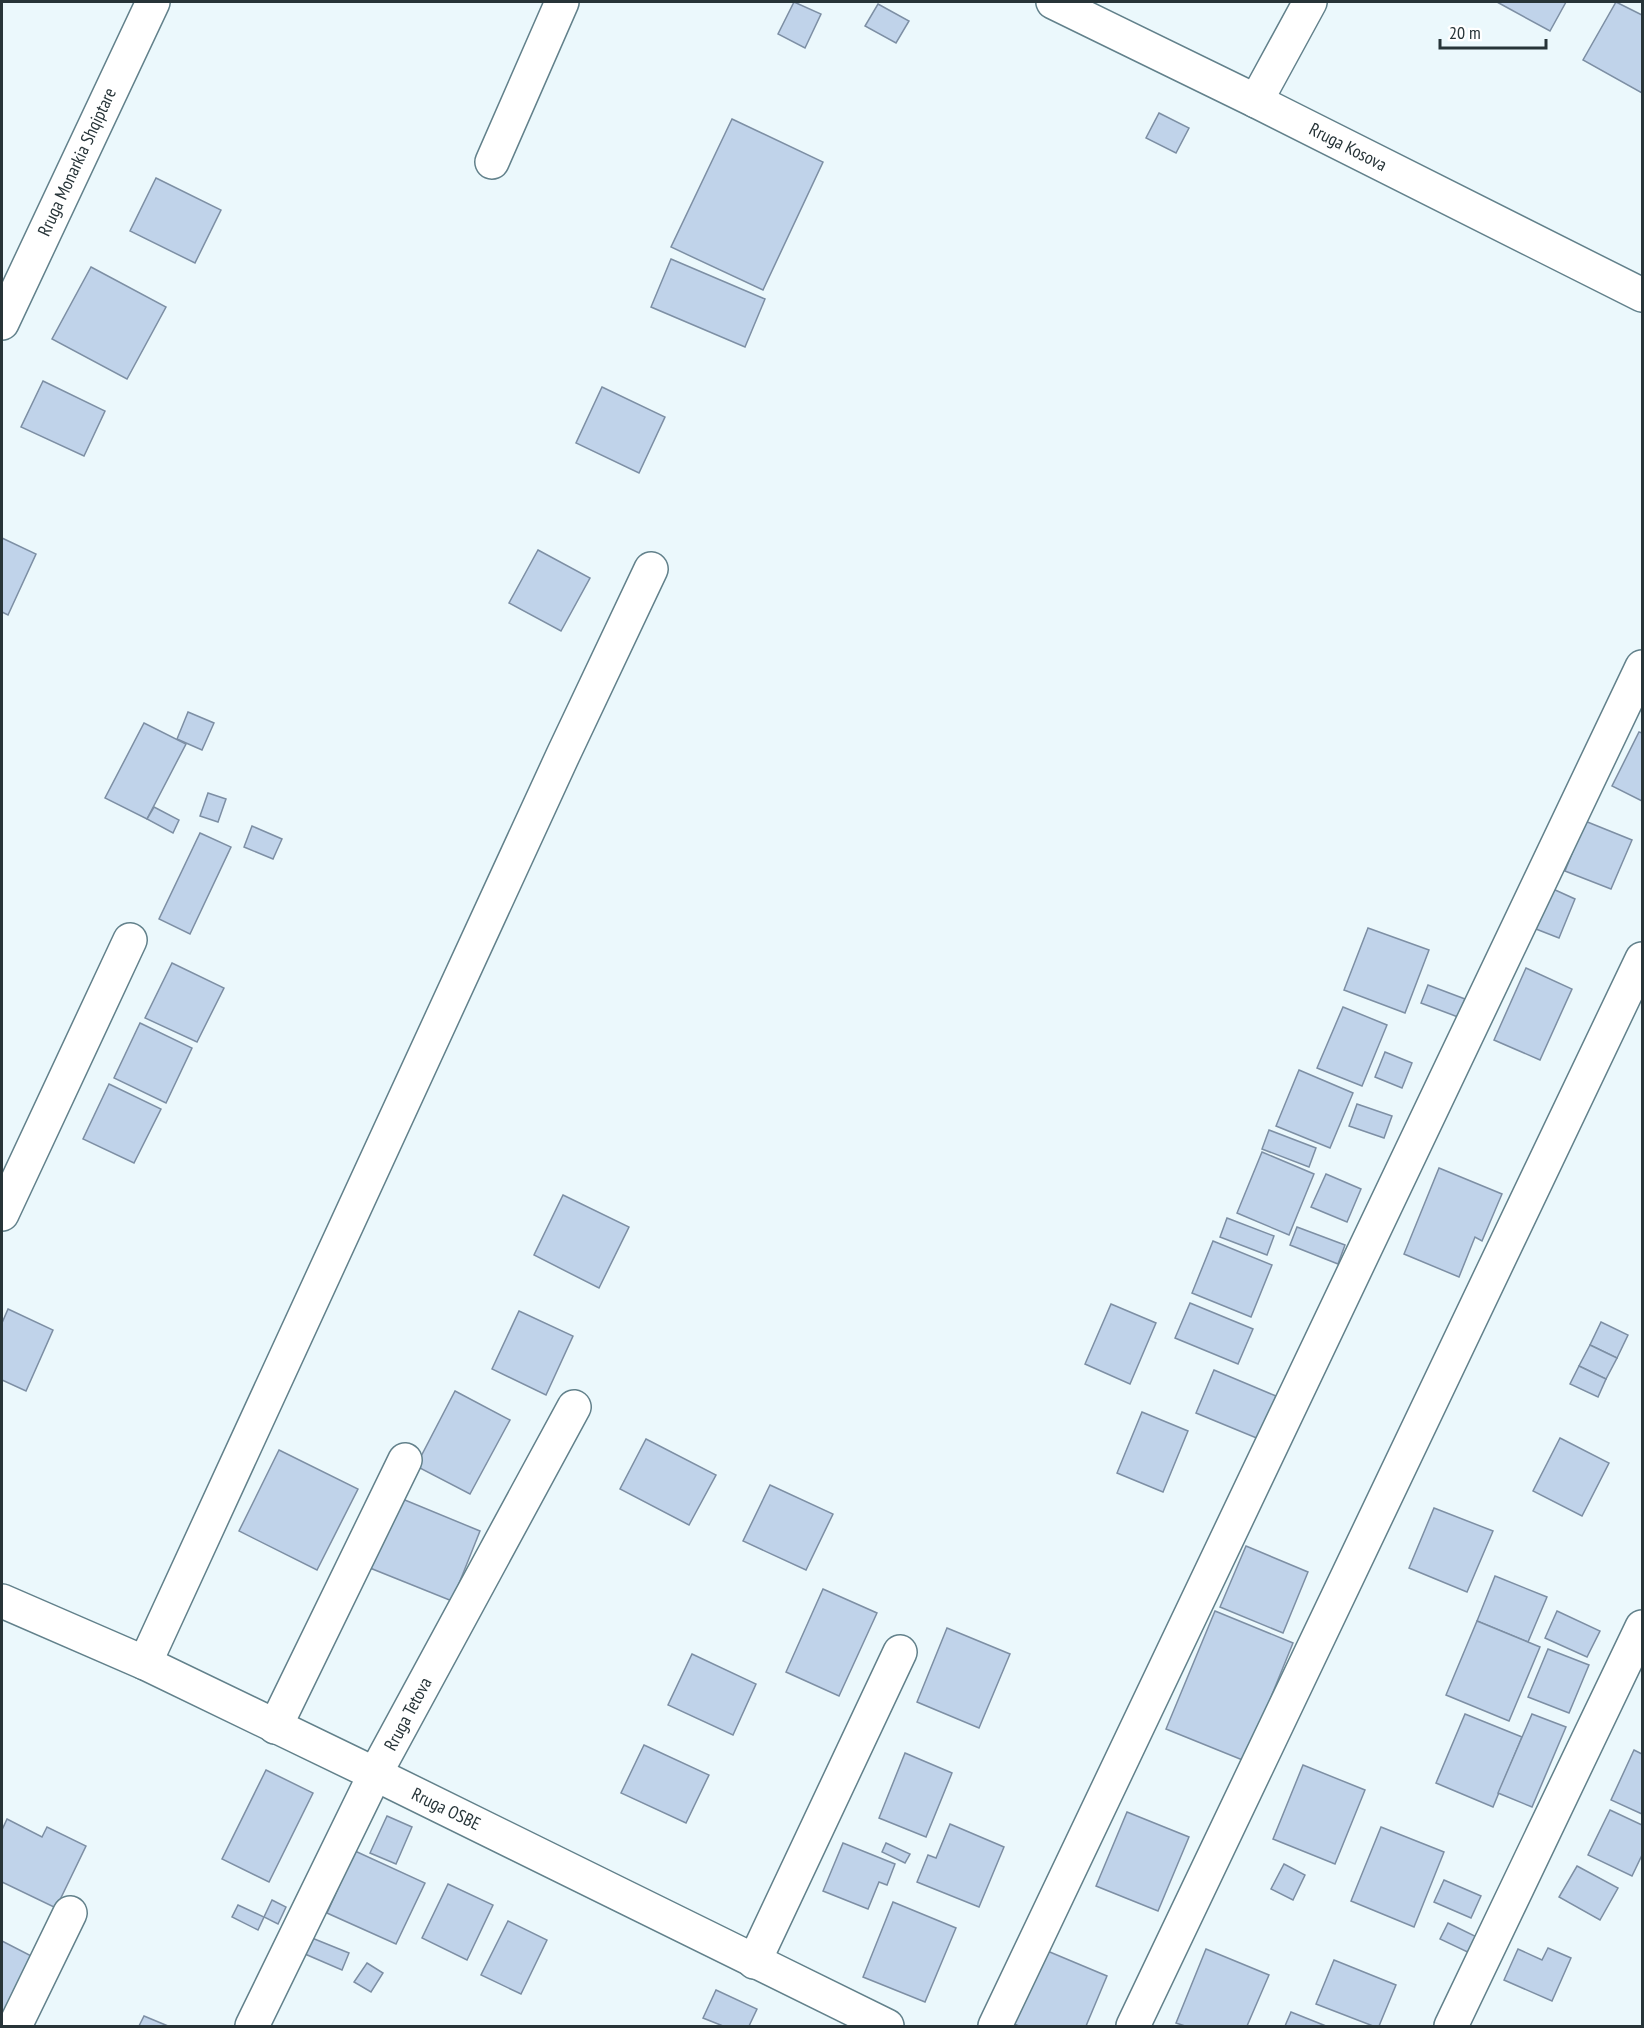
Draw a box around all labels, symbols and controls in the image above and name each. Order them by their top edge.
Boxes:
scale bar [1440,12,1546,50]
text: 20 m [1449,21,1481,44]
street label: Rruga Monarkia Shqiptare [32,84,121,240]
street label: Rruga Kosova [1306,117,1391,176]
street label: Rruga Tetova [379,1673,436,1754]
street label: Rruga OSBE [408,1782,485,1835]

